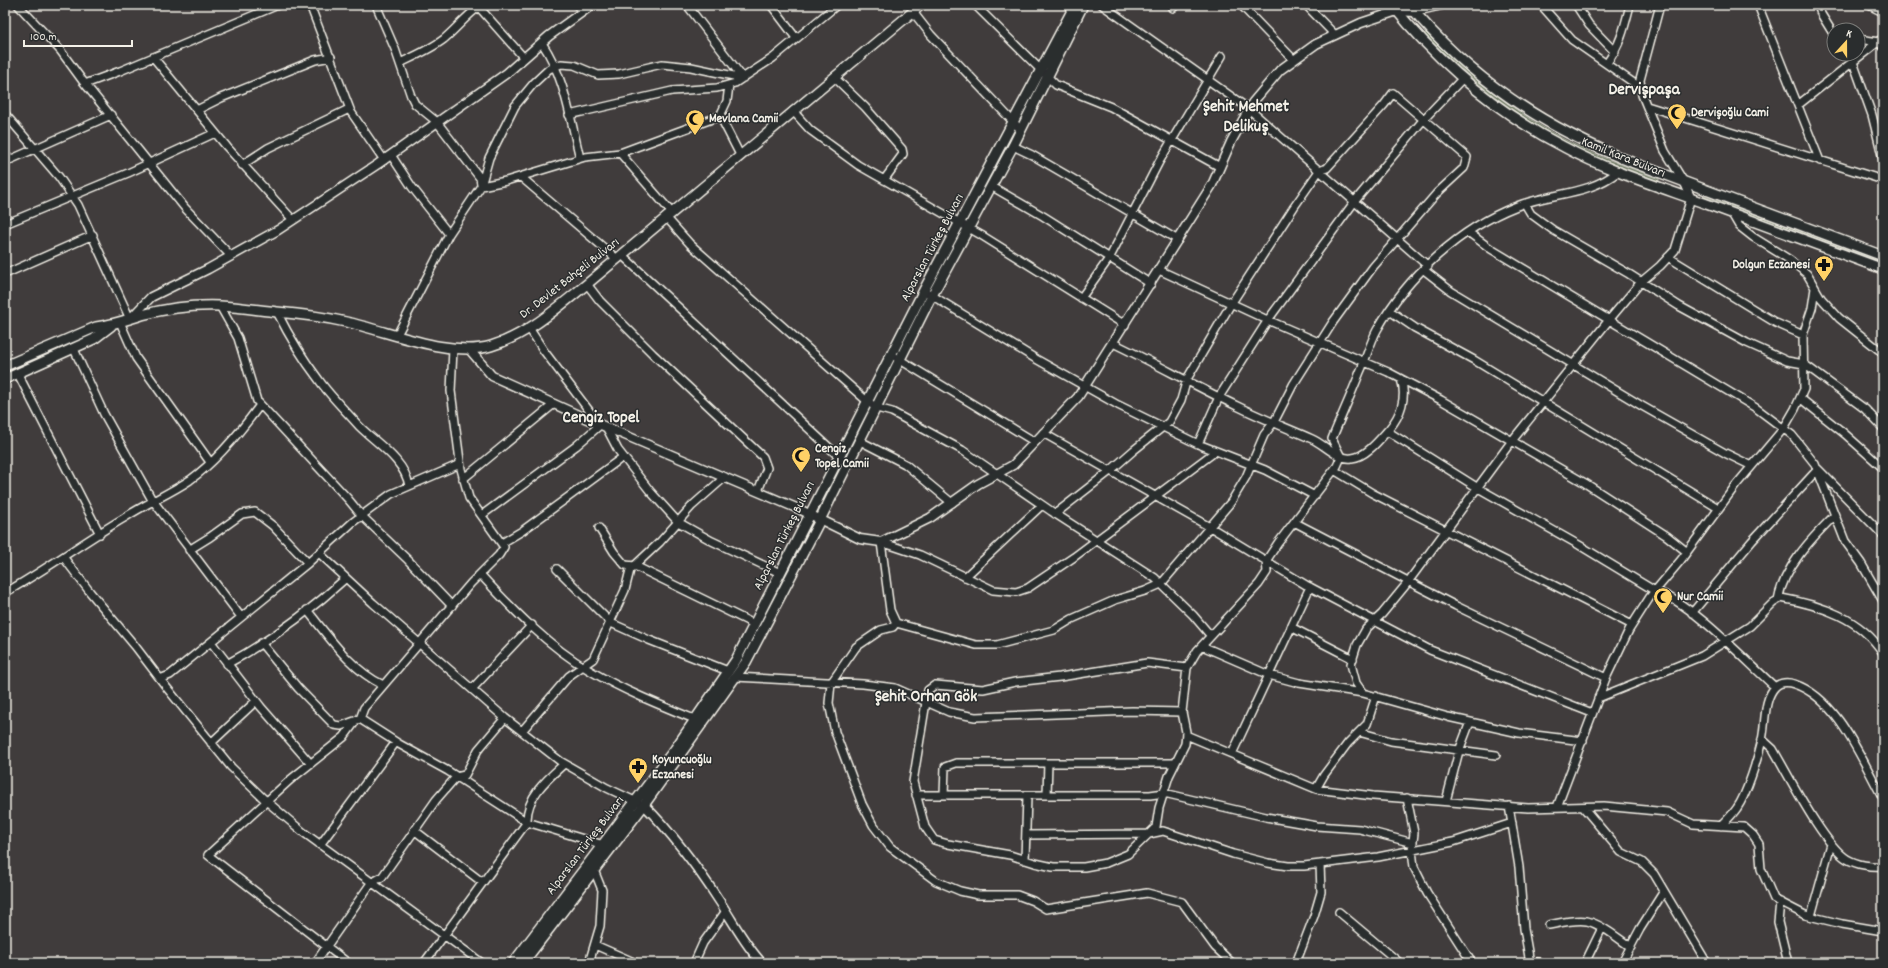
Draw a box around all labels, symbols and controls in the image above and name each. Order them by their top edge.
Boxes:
scale bar [24,22,132,48]
north arrow [1826,22,1866,62]
text: K [1844,26,1854,43]
text: 100 m [30,29,57,46]
district label: Dervişpaşa [1608,79,1681,103]
district label: Şehit Mehmet Delikuş [1203,96,1290,140]
mosque icon: Dervişoğlu Cami [1666,102,1688,130]
place label: Dervişoğlu Cami [1691,104,1769,123]
mosque icon: Mevlana Camii [684,108,706,136]
place label: Mevlana Camii [709,110,779,129]
street label: Kamil Kara Bulvarı [1578,133,1668,183]
street label: Alparslan Türkeş Bulvarı [897,191,969,305]
street label: Dr. Devlet Bahçeli Bulvarı [516,234,624,324]
pharmacy icon: Dolgun Eczanesi [1813,254,1835,282]
place label: Dolgun Eczanesi [1732,256,1811,275]
district label: Cengiz Topel [563,407,640,431]
place label: Cengiz Topel Camii [815,440,869,474]
mosque icon: Cengiz Topel Camii [790,445,812,473]
street label: Alparslan Türkeş Bulvarı [749,478,821,594]
mosque icon: Nur Camii [1652,586,1674,614]
place label: Nur Camii [1677,588,1724,607]
district label: Şehit Orhan Gök [875,686,977,710]
place label: Koyuncuoğlu Eczanesi [652,751,712,785]
pharmacy icon: Koyuncuoğlu Eczanesi [627,756,649,784]
street label: Alparslan Türkeş Bulvarı [542,793,630,899]

